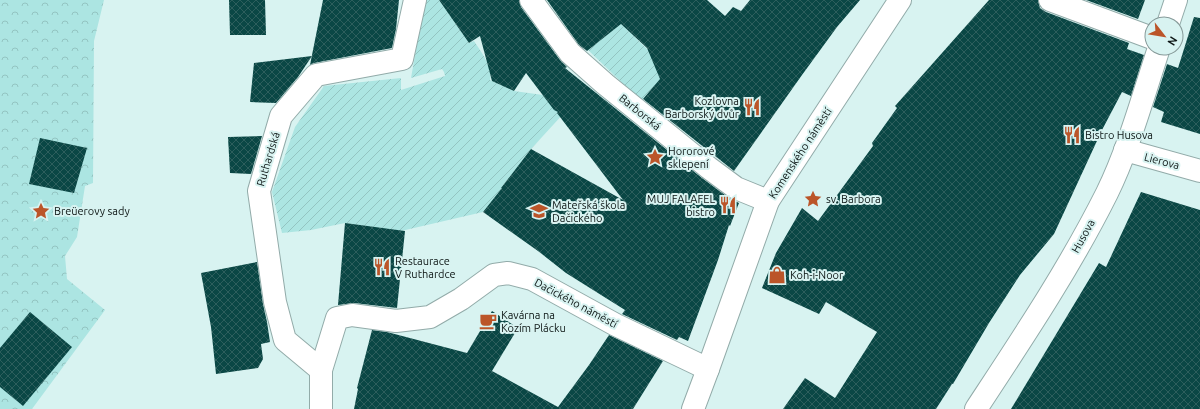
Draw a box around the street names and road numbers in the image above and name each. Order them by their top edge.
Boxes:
street label: Barborská [617,92,663,132]
street label: Komenského náměstí [766,105,834,201]
street label: Ruthardská [254,130,282,188]
street label: Lierova [1143,151,1181,171]
street label: Husova [1069,217,1097,255]
street label: Dačického náměstí [532,276,620,330]

